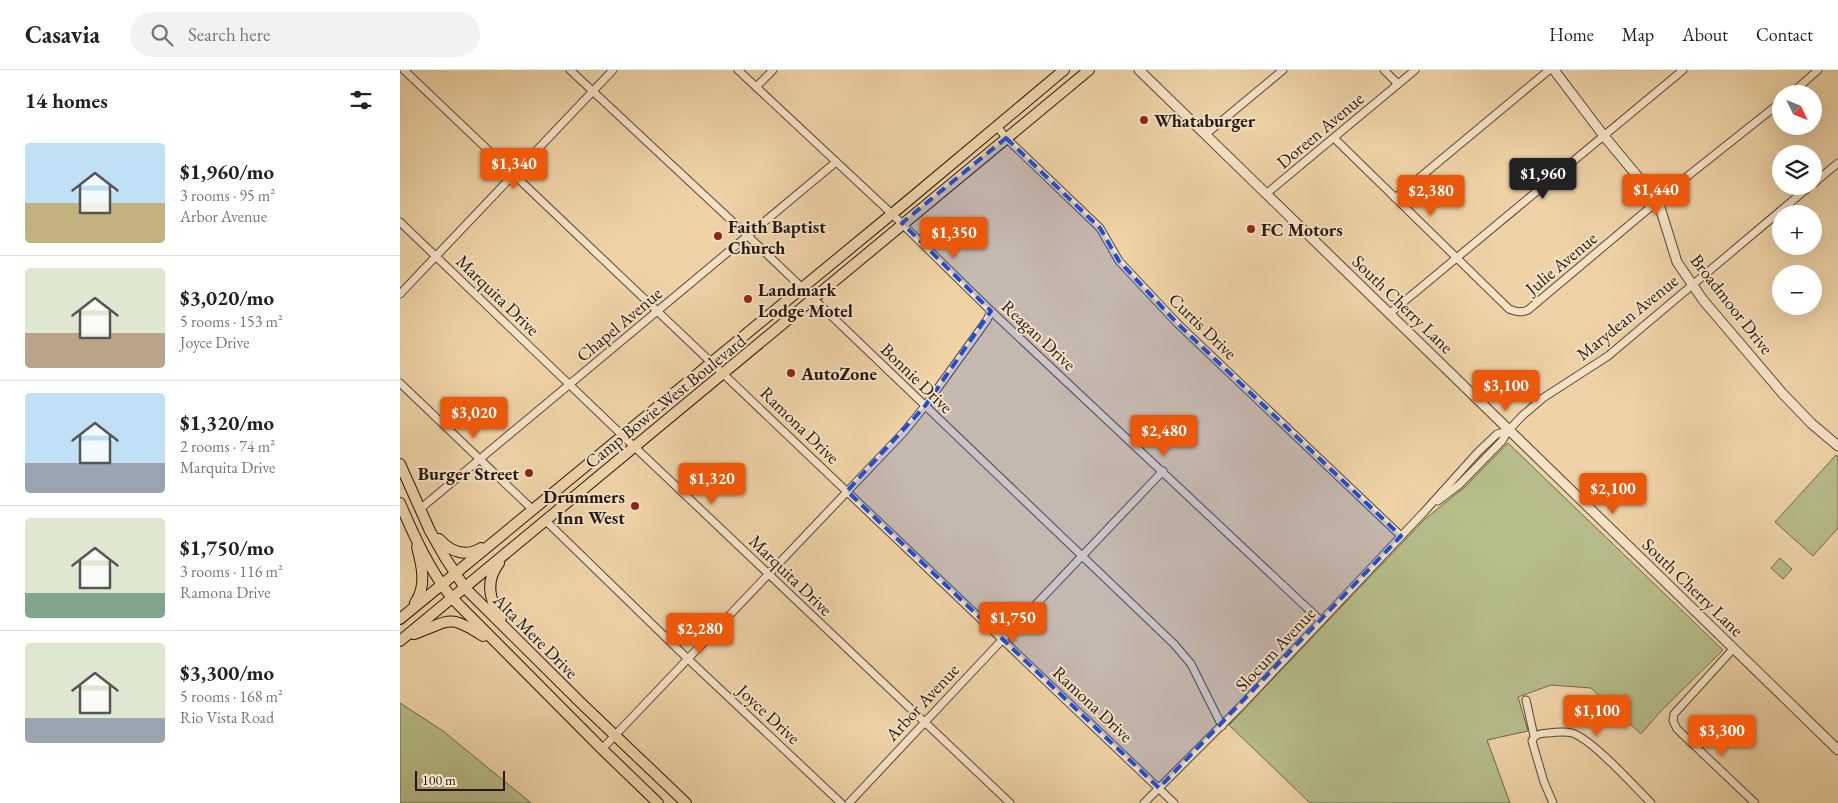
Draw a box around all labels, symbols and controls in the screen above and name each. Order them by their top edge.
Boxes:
search box [130,12,480,57]
text: Casavia [25,19,100,50]
icon: search [148,21,176,49]
text: Search here [188,22,270,47]
text: Home [1549,23,1594,46]
text: Map [1622,23,1654,46]
text: About [1682,23,1728,46]
text: Contact [1756,23,1813,46]
north arrow [1772,85,1822,135]
map controls [1772,85,1822,315]
icon: filters [347,86,375,114]
text: 14 homes [25,87,108,114]
street label: Doreen Avenue [1272,87,1368,173]
place label: Whataburger [1154,109,1256,132]
marker: Whataburger [1138,114,1150,126]
button: layers [1772,145,1822,195]
pin: $1,340 [473,148,555,190]
text: $1,340 [491,153,537,174]
text: $1,960/mo [180,158,274,185]
pin: $1,960 [1502,158,1584,200]
icon: home [65,163,125,223]
text: $1,960 [1520,163,1566,184]
pin: $2,380 [1390,174,1472,217]
pin: $1,440 [1615,174,1697,216]
text: $1,440 [1633,179,1679,200]
text: $2,380 [1408,180,1454,201]
text: 3 rooms · 95 m² [180,185,275,206]
button: + [1772,205,1822,255]
text: Arbor Avenue [180,206,267,227]
place label: Faith Baptist Church [728,215,826,259]
pin: $1,350 [913,216,995,259]
place label: FC Motors [1261,218,1343,241]
text: $1,350 [931,222,977,243]
marker: FC Motors [1245,223,1257,235]
street label: Julie Avenue [1519,226,1602,301]
marker: Faith Baptist Church [712,230,724,242]
street label: Marquita Drive [451,249,545,341]
street label: Broadmoor Drive [1686,249,1778,359]
street label: South Cherry Lane [1348,250,1458,358]
button: − [1772,265,1822,315]
street label: Marydean Avenue [1571,269,1683,365]
place label: Landmark Lodge Motel [758,278,853,322]
street label: Chapel Avenue [571,281,667,367]
text: $3,020/mo [180,284,274,311]
icon: home [65,288,125,348]
street label: Curtis Drive [1164,288,1242,364]
marker: Landmark Lodge Motel [742,293,754,305]
street label: Reagan Drive [997,295,1081,375]
text: 5 rooms · 153 m² [180,311,283,332]
street label: Camp Bowie West Boulevard [580,328,751,473]
text: Joyce Drive [180,332,249,353]
street label: Bonnie Drive [876,338,958,418]
place label: AutoZone [800,362,877,385]
marker: AutoZone [785,367,797,379]
pin: $3,100 [1465,370,1547,412]
text: $3,100 [1483,375,1529,396]
street label: Ramona Drive [755,381,845,469]
pin: $3,020 [433,396,515,439]
text: $3,020 [451,402,497,423]
text: $1,320/mo [180,409,274,436]
icon: home [65,413,125,473]
pin: $2,480 [1123,414,1205,457]
text: $2,480 [1141,420,1187,441]
text: 2 rooms · 74 m² [180,436,275,457]
text: Marquita Drive [180,457,275,478]
place label: Burger Street [418,462,519,485]
pin: $1,320 [671,462,753,505]
marker: Burger Street [523,467,535,479]
text: $1,320 [689,468,735,489]
pin: $2,100 [1572,472,1654,515]
text: $2,100 [1590,478,1636,499]
place label: Drummers Inn West [543,485,625,529]
marker: Drummers Inn West [629,500,641,512]
street label: Marquita Drive [744,529,838,621]
street label: South Cherry Lane [1638,533,1748,641]
text: $1,750/mo [180,534,274,561]
icon: home [65,538,125,598]
text: 3 rooms · 116 m² [180,561,283,582]
text: Ramona Drive [180,582,270,603]
street label: Alta Mere Drive [488,588,583,683]
pin: $1,750 [972,602,1054,644]
street label: Slocum Avenue [1230,602,1320,696]
text: $1,750 [990,607,1036,628]
pin: $2,280 [659,612,741,655]
text: $2,280 [677,618,723,639]
street label: Arbor Avenue [880,658,964,746]
text: $3,300/mo [180,659,274,686]
street label: Ramona Drive [1048,661,1138,747]
icon: home [65,663,125,723]
street label: Joyce Drive [731,678,805,749]
text: 5 rooms · 168 m² [180,686,283,707]
pin: $1,100 [1556,694,1638,737]
text: $1,100 [1574,700,1620,721]
text: Rio Vista Road [180,707,274,728]
pin: $3,300 [1681,714,1763,757]
text: $3,300 [1699,720,1745,741]
scale bar [415,768,505,791]
text: 100 m [422,771,456,789]

